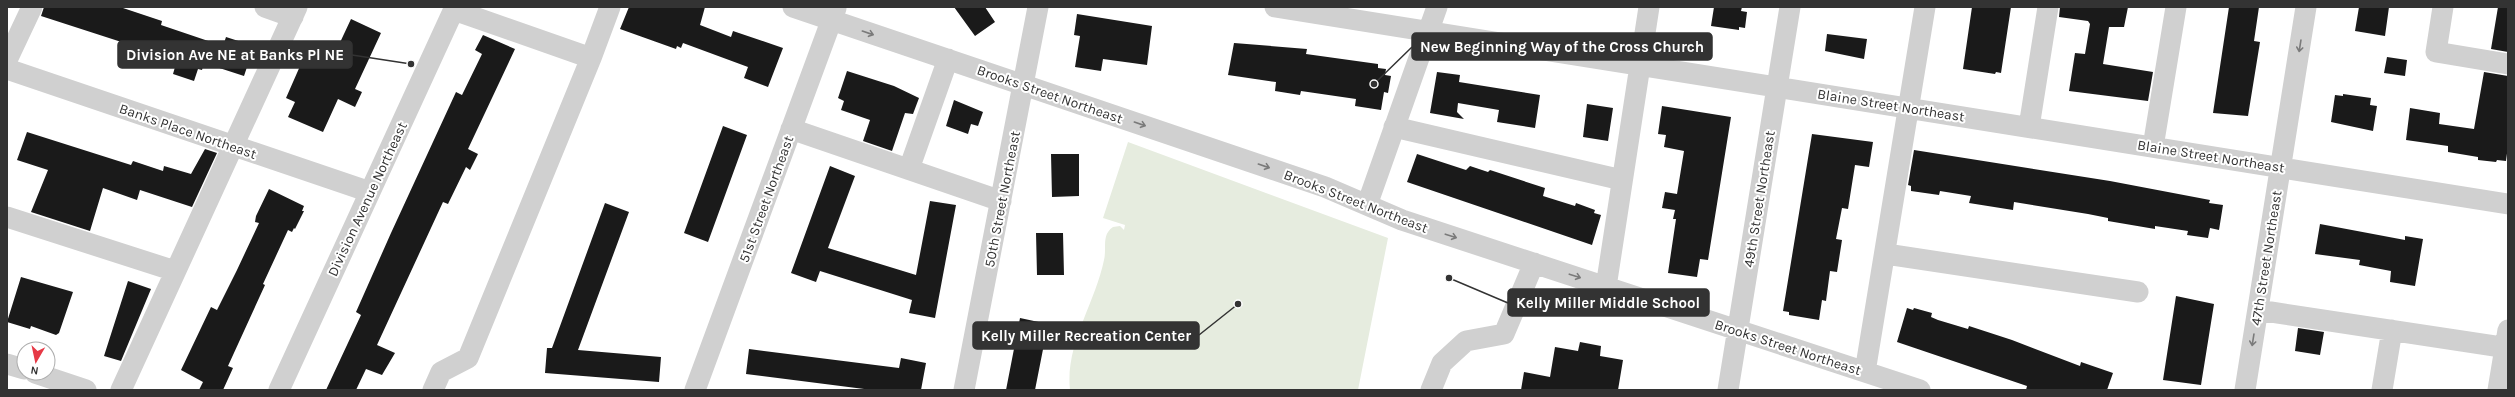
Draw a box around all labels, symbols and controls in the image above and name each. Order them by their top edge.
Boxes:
one-way arrow [862,29,874,37]
callout: New Beginning Way of the Cross Church [1412,33,1712,60]
text: New Beginning Way of the Cross Church [1420,38,1704,56]
one-way arrow [2296,39,2304,52]
callout: Division Ave NE at Banks Pl NE [118,41,352,68]
text: Division Ave NE at Banks Pl NE [126,46,344,64]
street label: Brooks Street Northeast [975,62,1125,127]
street label: Blaine Street Northeast [1816,85,1966,126]
street label: Banks Place Northeast [117,100,259,163]
street label: Division Avenue Northeast [324,119,411,279]
one-way arrow [1134,121,1146,129]
street label: 50th Street Northeast [981,129,1024,269]
street label: 49th Street Northeast [1740,129,1779,269]
street label: 51st Street Northeast [736,133,797,265]
street label: Blaine Street Northeast [2136,136,2286,177]
one-way arrow [1257,163,1270,170]
street label: Brooks Street Northeast [1281,166,1430,237]
street label: 47th Street Northeast [2247,189,2286,327]
one-way arrow [1444,233,1457,240]
one-way arrow [1568,273,1581,280]
callout: Kelly Miller Middle School [1508,289,1709,316]
text: Kelly Miller Middle School [1516,294,1700,312]
street label: Brooks Street Northeast [1713,316,1863,379]
callout: Kelly Miller Recreation Center [973,322,1199,349]
text: Kelly Miller Recreation Center [981,327,1191,345]
one-way arrow [2249,333,2257,346]
north arrow [16,341,56,381]
text: N [30,363,39,377]

